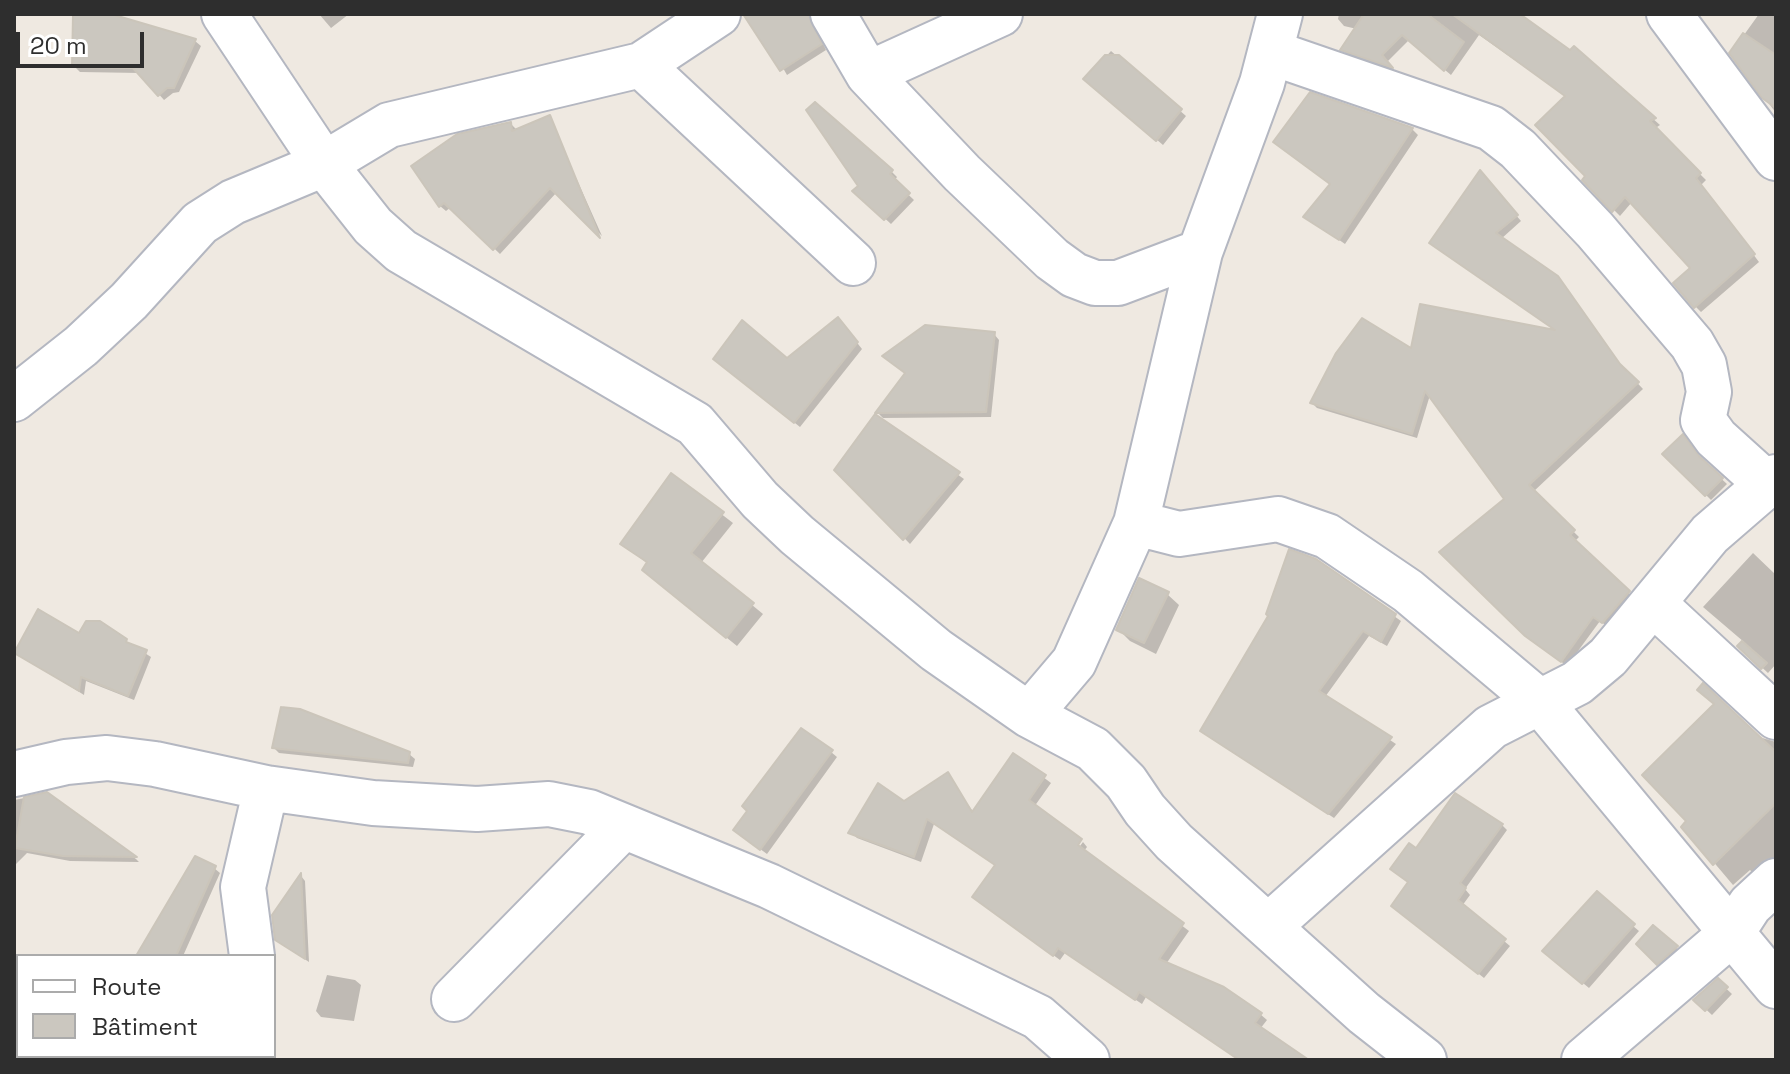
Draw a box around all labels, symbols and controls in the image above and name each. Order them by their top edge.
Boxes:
scale bar [20,16,148,66]
text: 20 m [30,30,87,61]
legend [16,954,276,1058]
text: Route [92,971,161,1002]
text: Bâtiment [92,1011,198,1042]

